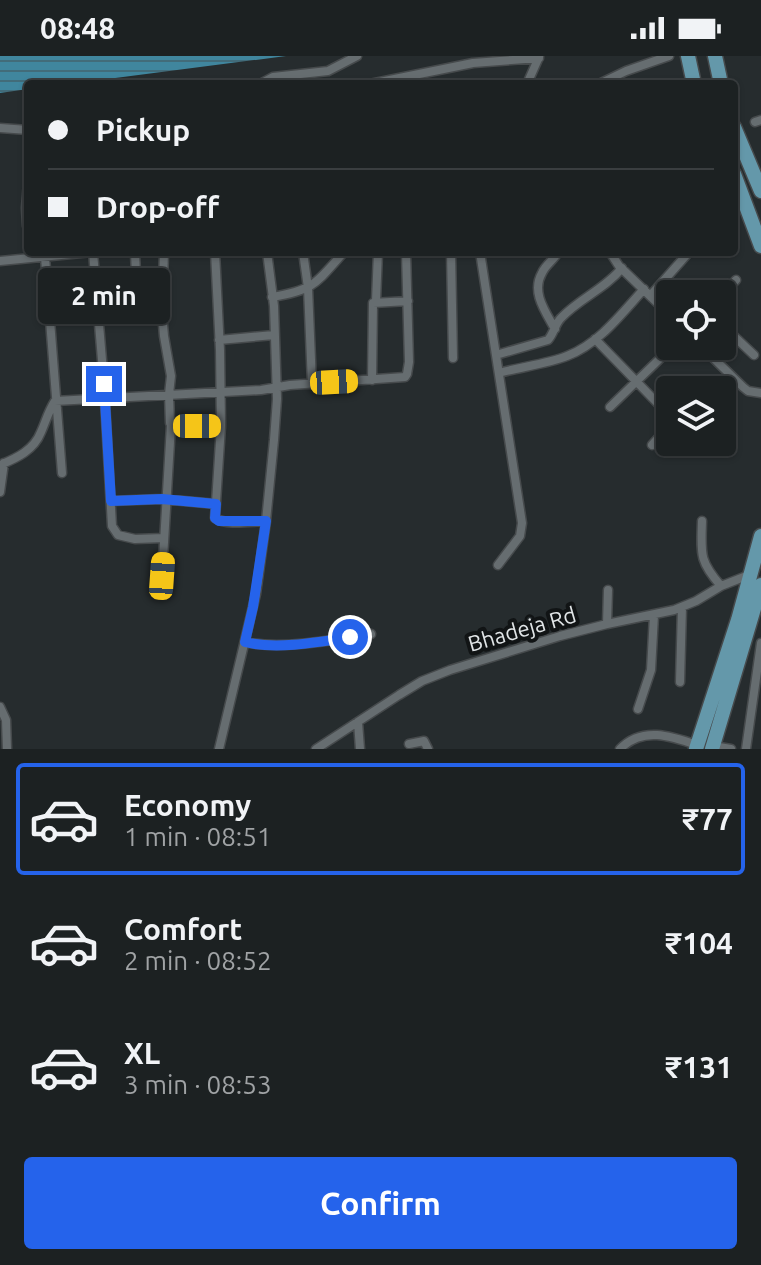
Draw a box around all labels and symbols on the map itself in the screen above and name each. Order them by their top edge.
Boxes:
callout: 2 min [38,268,170,324]
route end [86,366,122,402]
car [309,369,359,395]
car [173,414,221,438]
car [148,551,176,601]
street label: Bhadeja Rd [465,601,579,656]
route start [332,619,368,655]

